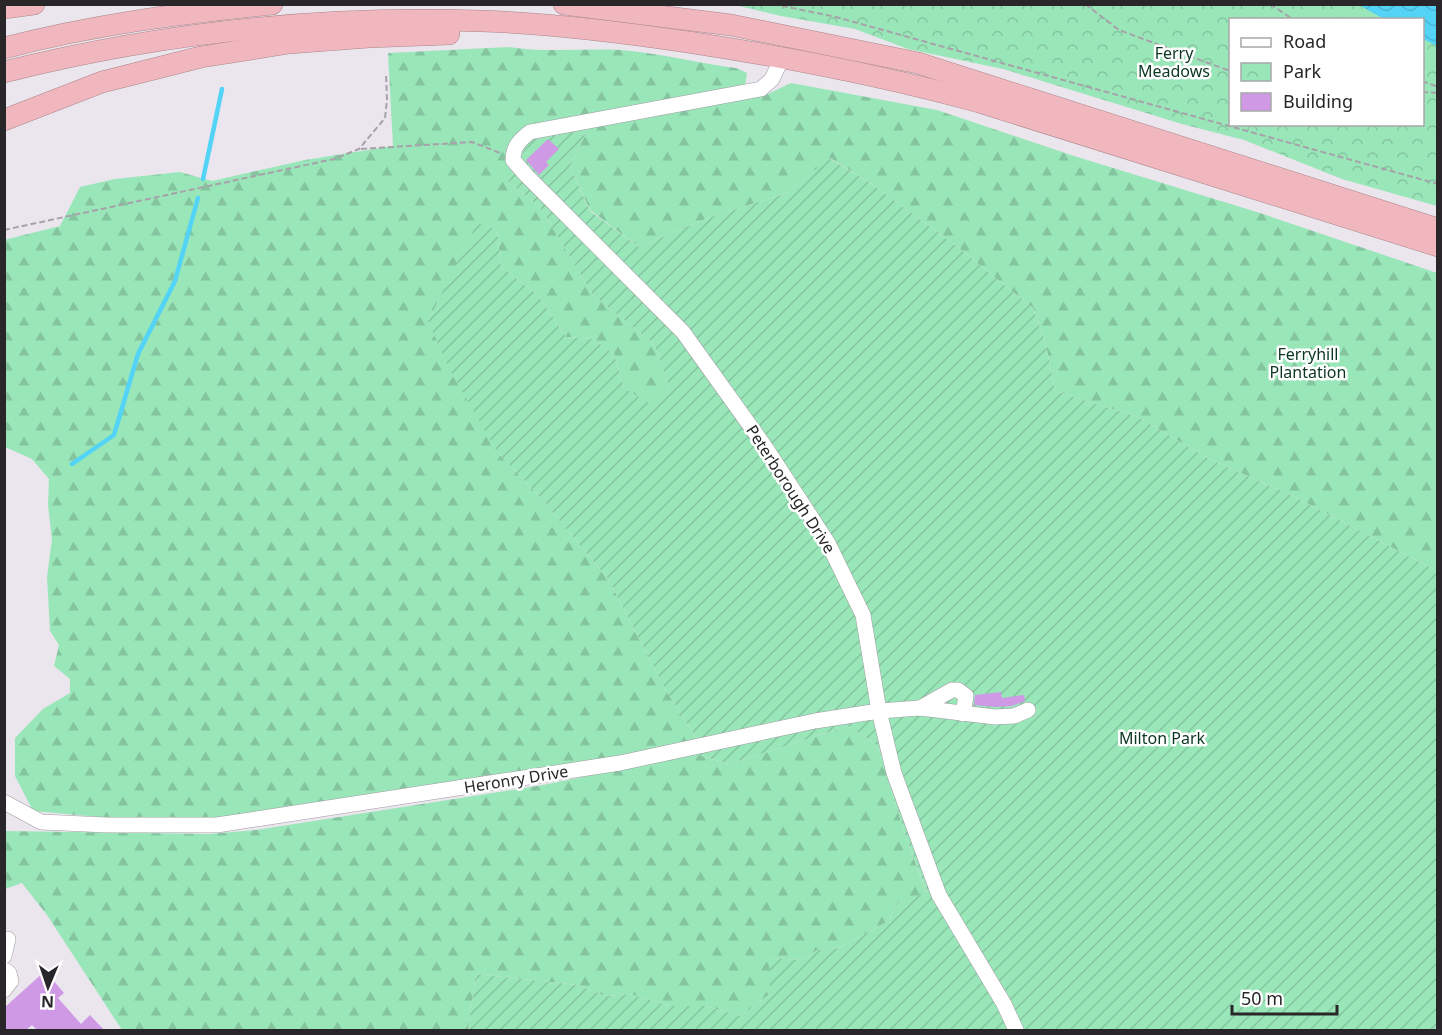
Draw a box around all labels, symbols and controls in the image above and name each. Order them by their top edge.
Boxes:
legend [1229,18,1424,126]
text: Road [1283,29,1326,53]
park label: Ferry Meadows [1138,42,1210,82]
text: Park [1283,59,1321,83]
text: Building [1283,89,1353,113]
park label: Ferryhill Plantation [1270,343,1346,383]
street label: Peterborough Drive [741,421,841,557]
park label: Milton Park [1119,727,1205,749]
street label: Heronry Drive [462,760,570,798]
north arrow [18,957,78,1017]
scale bar [1232,978,1337,1016]
text: 50 m [1241,986,1283,1010]
text: N [41,991,54,1013]

